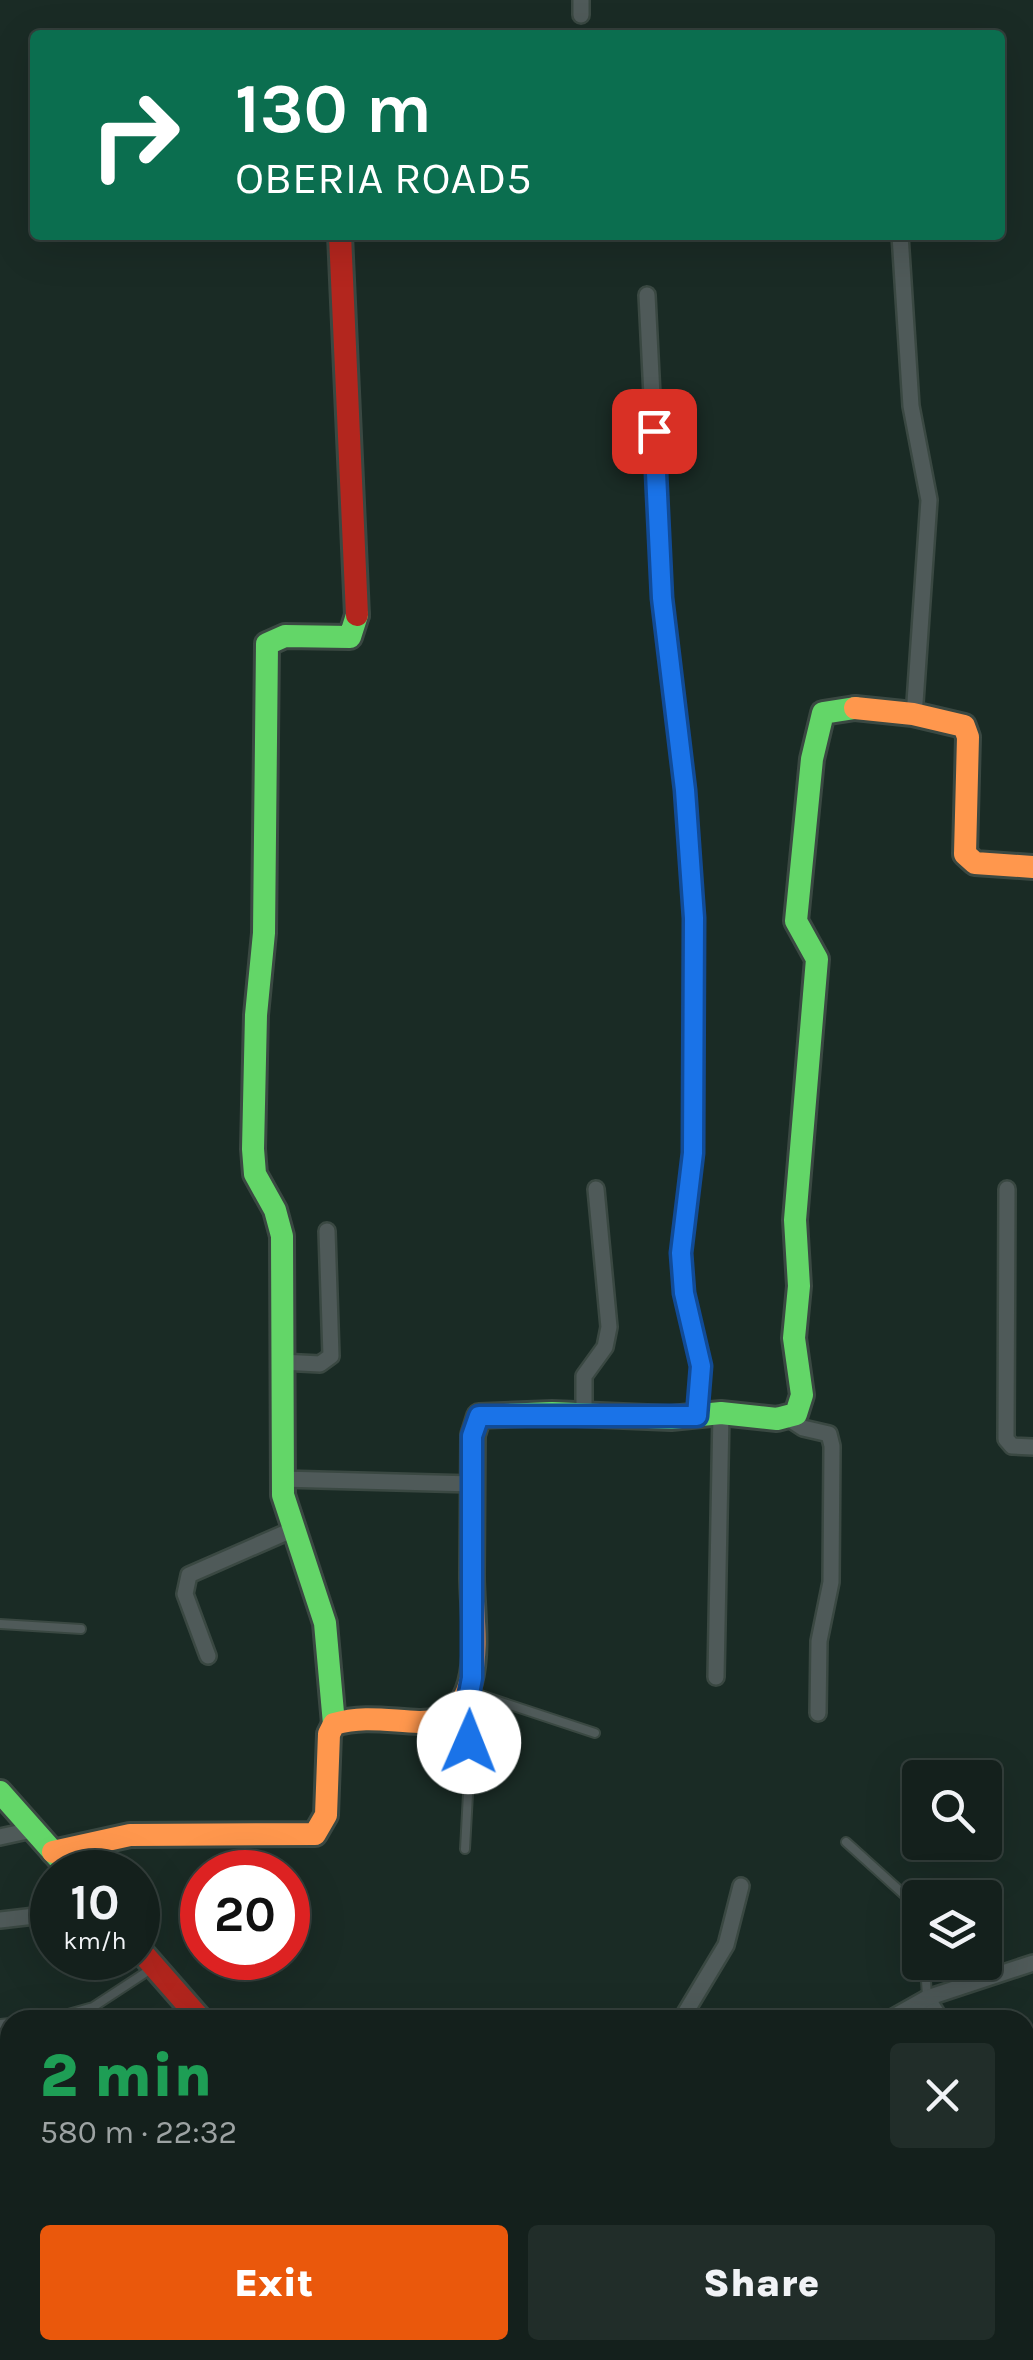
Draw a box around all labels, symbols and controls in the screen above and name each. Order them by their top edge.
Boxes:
text: 130 m [235,68,432,150]
icon: right [70,70,200,200]
text: OBERIA ROAD5 [235,152,532,204]
pin [612,389,697,474]
icon: arrive [627,404,682,459]
position arrow [417,1690,521,1794]
map controls [902,1760,1002,1980]
button: search [902,1760,1002,1860]
speed limit sign: 20 [180,1850,310,1980]
text: 10 [70,1873,120,1932]
button: layers [902,1880,1002,1980]
text: km/h [63,1926,127,1955]
text: 2 min [40,2041,212,2111]
button: close [890,2043,995,2148]
text: 580 m · 22:32 [40,2114,237,2151]
button: Exit [40,2225,508,2340]
button: Share [528,2225,995,2340]

